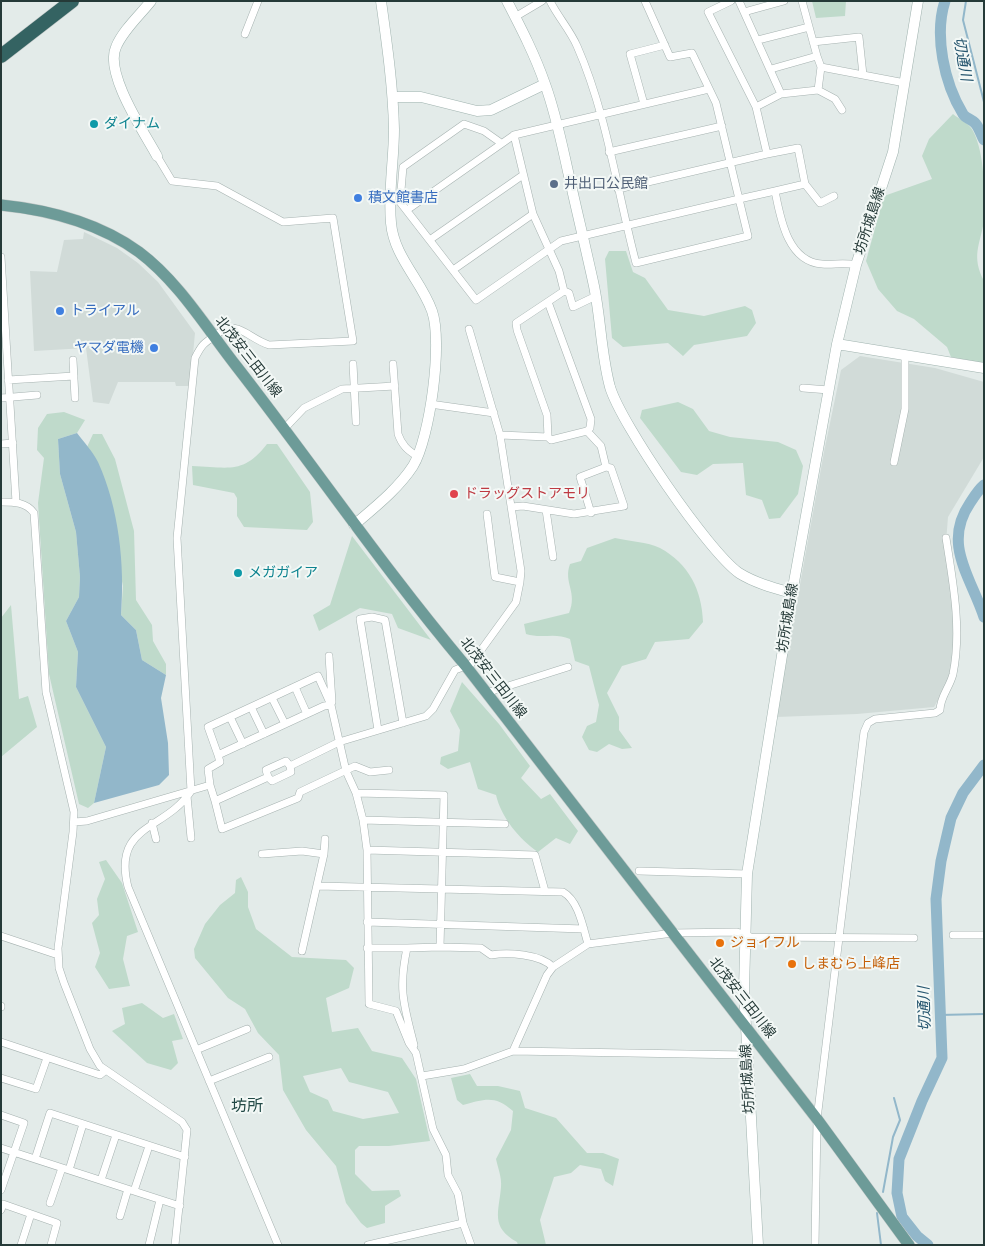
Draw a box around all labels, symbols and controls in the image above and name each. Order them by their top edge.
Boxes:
water label: 切通川 [949,35,975,83]
place label: ダイナム [104,116,160,132]
marker: ダイナム [88,118,100,130]
place label: 井出口公民館 [564,176,648,192]
marker: 井出口公民館 [548,178,560,190]
street label: 坊所城島線 [851,185,889,257]
place label: 積文館書店 [368,190,438,206]
marker: 積文館書店 [352,192,364,204]
place label: トライアル [70,303,140,319]
marker: トライアル [54,305,66,317]
street label: 北茂安三田川線 [211,313,285,401]
place label: ヤマダ電機 [74,340,144,356]
marker: ヤマダ電機 [148,342,160,354]
place label: ドラッグストアモリ [464,486,590,502]
marker: ドラッグストアモリ [448,488,460,500]
place label: メガガイア [248,565,318,581]
marker: メガガイア [232,567,244,579]
street label: 坊所城島線 [774,582,802,654]
street label: 北茂安三田川線 [456,634,530,722]
place label: ジョイフル [730,935,800,951]
marker: ジョイフル [714,937,726,949]
street label: 北茂安三田川線 [705,954,779,1042]
place label: しまむら上峰店 [802,956,900,972]
marker: しまむら上峰店 [786,958,798,970]
water label: 切通川 [915,986,935,1032]
street label: 坊所城島線 [738,1044,758,1114]
district label: 坊所 [231,1097,263,1117]

